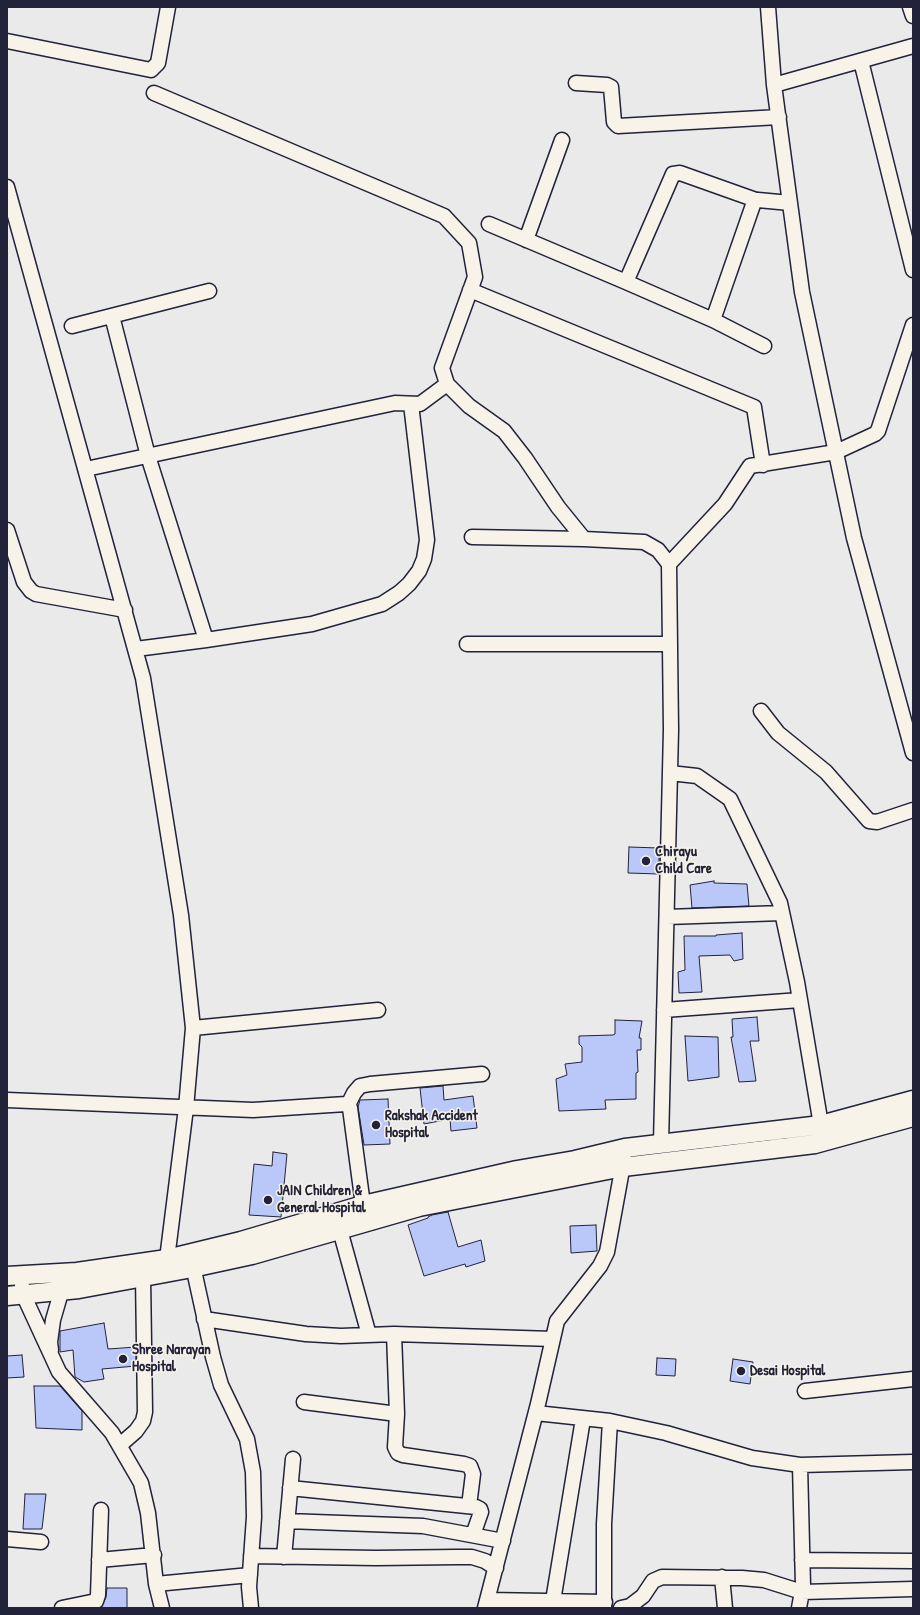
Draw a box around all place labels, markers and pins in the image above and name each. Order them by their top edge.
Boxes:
place label: Chirayu Child Care [655,843,712,878]
marker: Chirayu Child Care [640,855,652,867]
place label: Rakshak Accident Hospital [385,1107,478,1142]
marker: Rakshak Accident Hospital [370,1119,382,1131]
place label: JAIN Children & General Hospital [277,1182,366,1217]
marker: JAIN Children & General Hospital [262,1194,274,1206]
place label: Shree Narayan Hospital [132,1341,211,1376]
marker: Shree Narayan Hospital [117,1353,129,1365]
place label: Desai Hospital [750,1362,825,1380]
marker: Desai Hospital [735,1365,747,1377]

